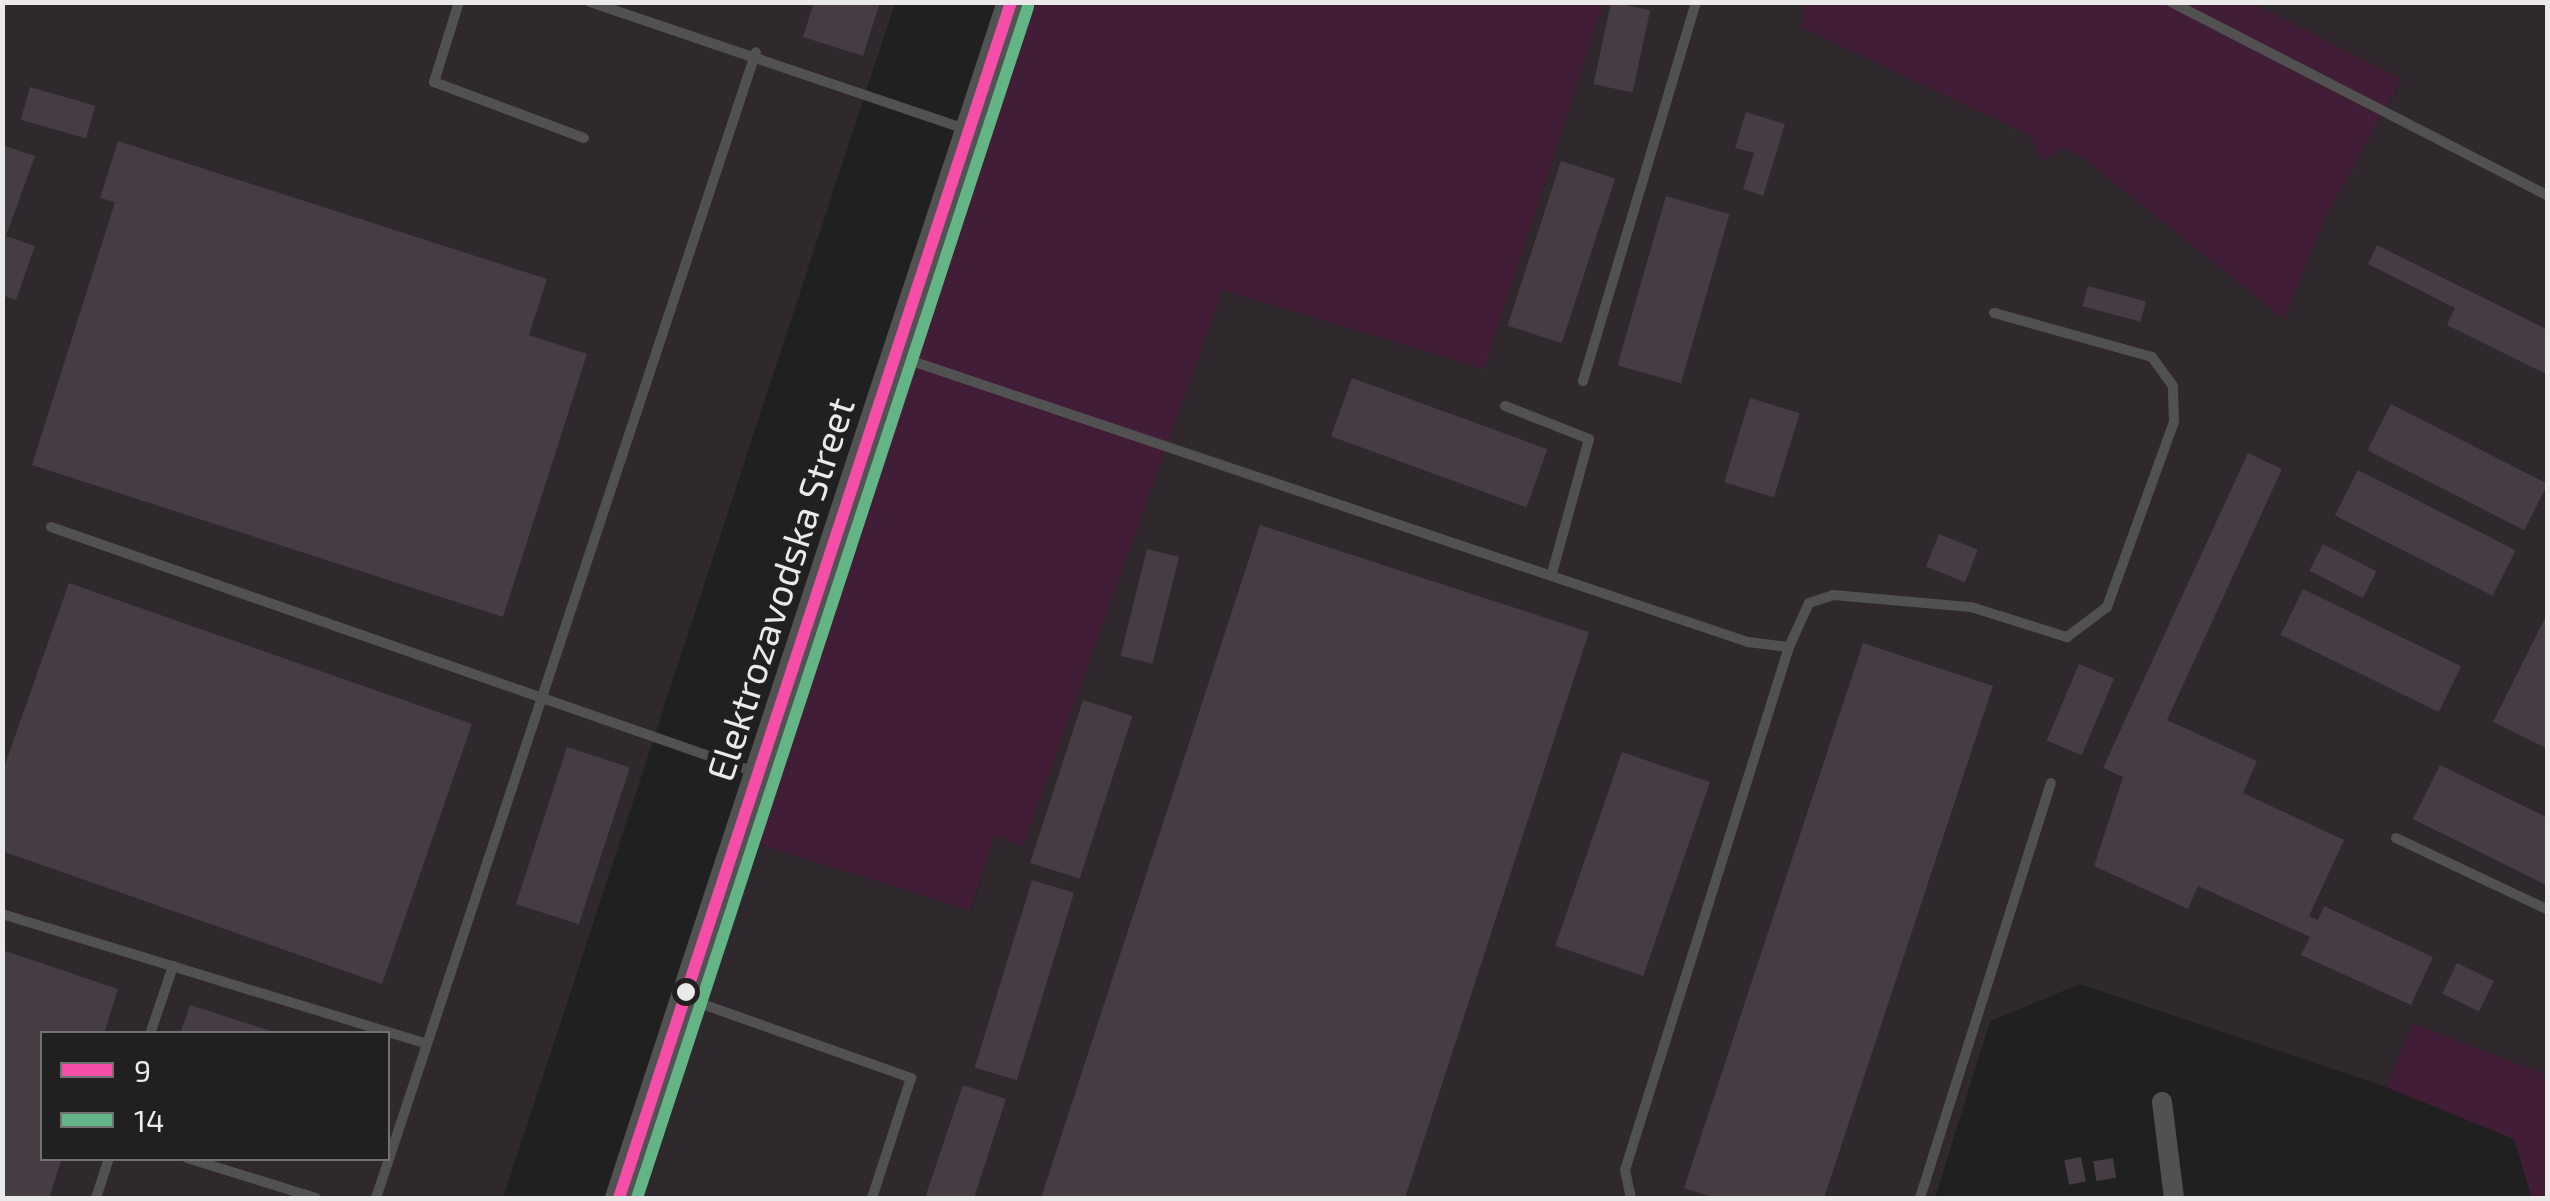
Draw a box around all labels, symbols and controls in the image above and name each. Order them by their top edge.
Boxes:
street label: Elektrozavodska Street [696,392,864,786]
unlabelled marker [676,982,696,1002]
legend [40,1031,390,1161]
text: 9 [134,1052,151,1088]
text: 14 [134,1102,164,1138]

